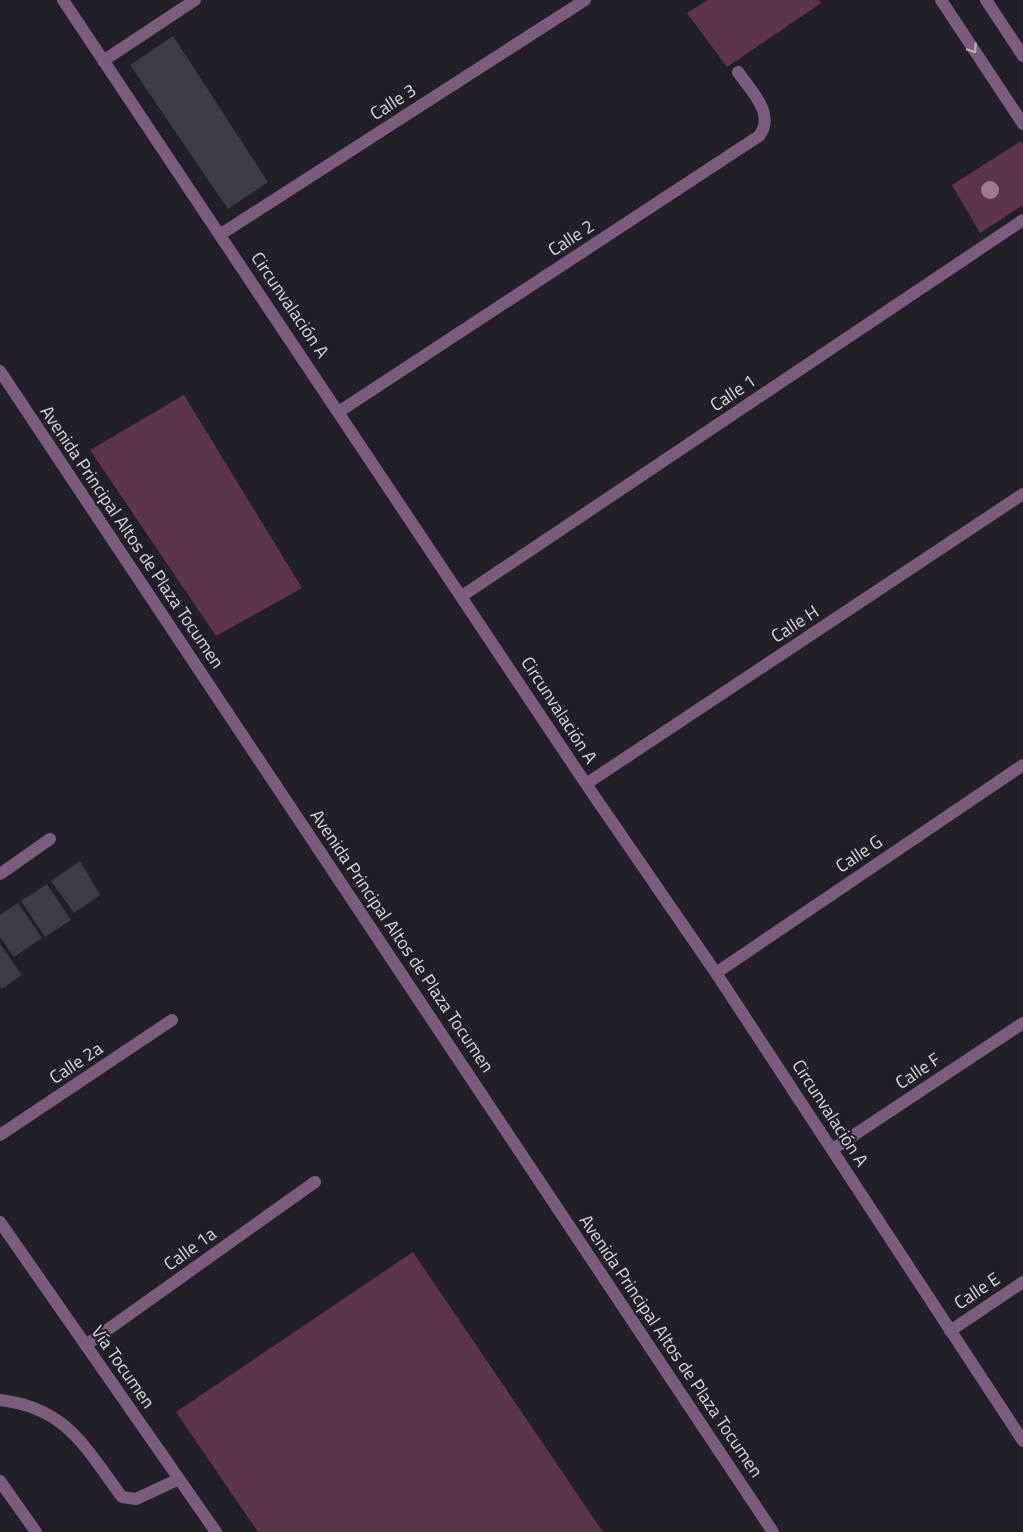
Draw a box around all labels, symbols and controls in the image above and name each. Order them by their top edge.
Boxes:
one-way arrow [966,42,977,53]
street label: Calle 3 [364,77,421,127]
street label: Calle 2 [542,213,599,263]
street label: Circunvalación A [245,246,336,364]
street label: Calle 1 [704,367,761,418]
street label: Avenida Principal Altos de Plaza Tocumen [34,400,231,674]
street label: Calle H [765,598,824,649]
street label: Circunvalación A [515,651,604,769]
street label: Avenida Principal Altos de Plaza Tocumen [304,804,501,1078]
street label: Calle G [830,828,888,879]
street label: Calle 2a [44,1035,108,1090]
street label: Calle F [890,1046,946,1096]
street label: Circunvalación A [786,1054,875,1172]
street label: Avenida Principal Altos de Plaza Tocumen [573,1209,770,1483]
street label: Calle 1a [158,1220,222,1277]
street label: Calle E [948,1265,1005,1316]
street label: Vía Tocumen [85,1320,162,1414]

